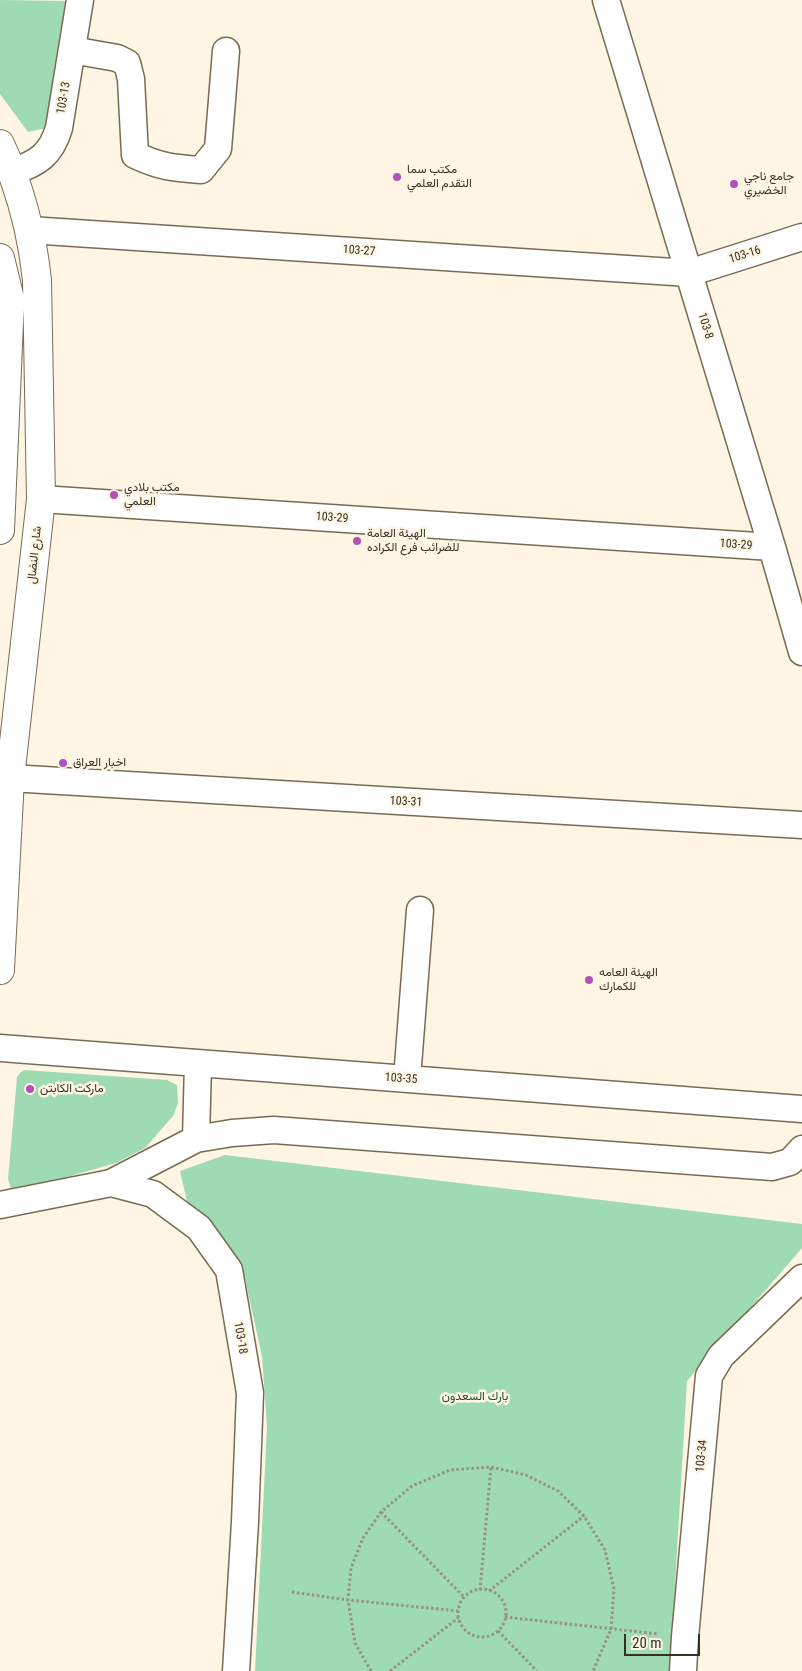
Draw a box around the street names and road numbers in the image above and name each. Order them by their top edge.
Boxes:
street label: 103-13 [54,81,74,115]
street label: 103-27 [342,243,376,259]
street label: 103-16 [727,243,763,267]
street label: 103-8 [694,311,716,341]
street label: 103-29 [315,510,349,526]
street label: شارع النضال [25,525,45,585]
street label: 103-29 [719,537,753,553]
street label: 103-31 [389,794,423,810]
street label: 103-35 [384,1071,418,1087]
street label: 103-18 [230,1321,250,1355]
street label: 103-34 [693,1439,711,1473]

